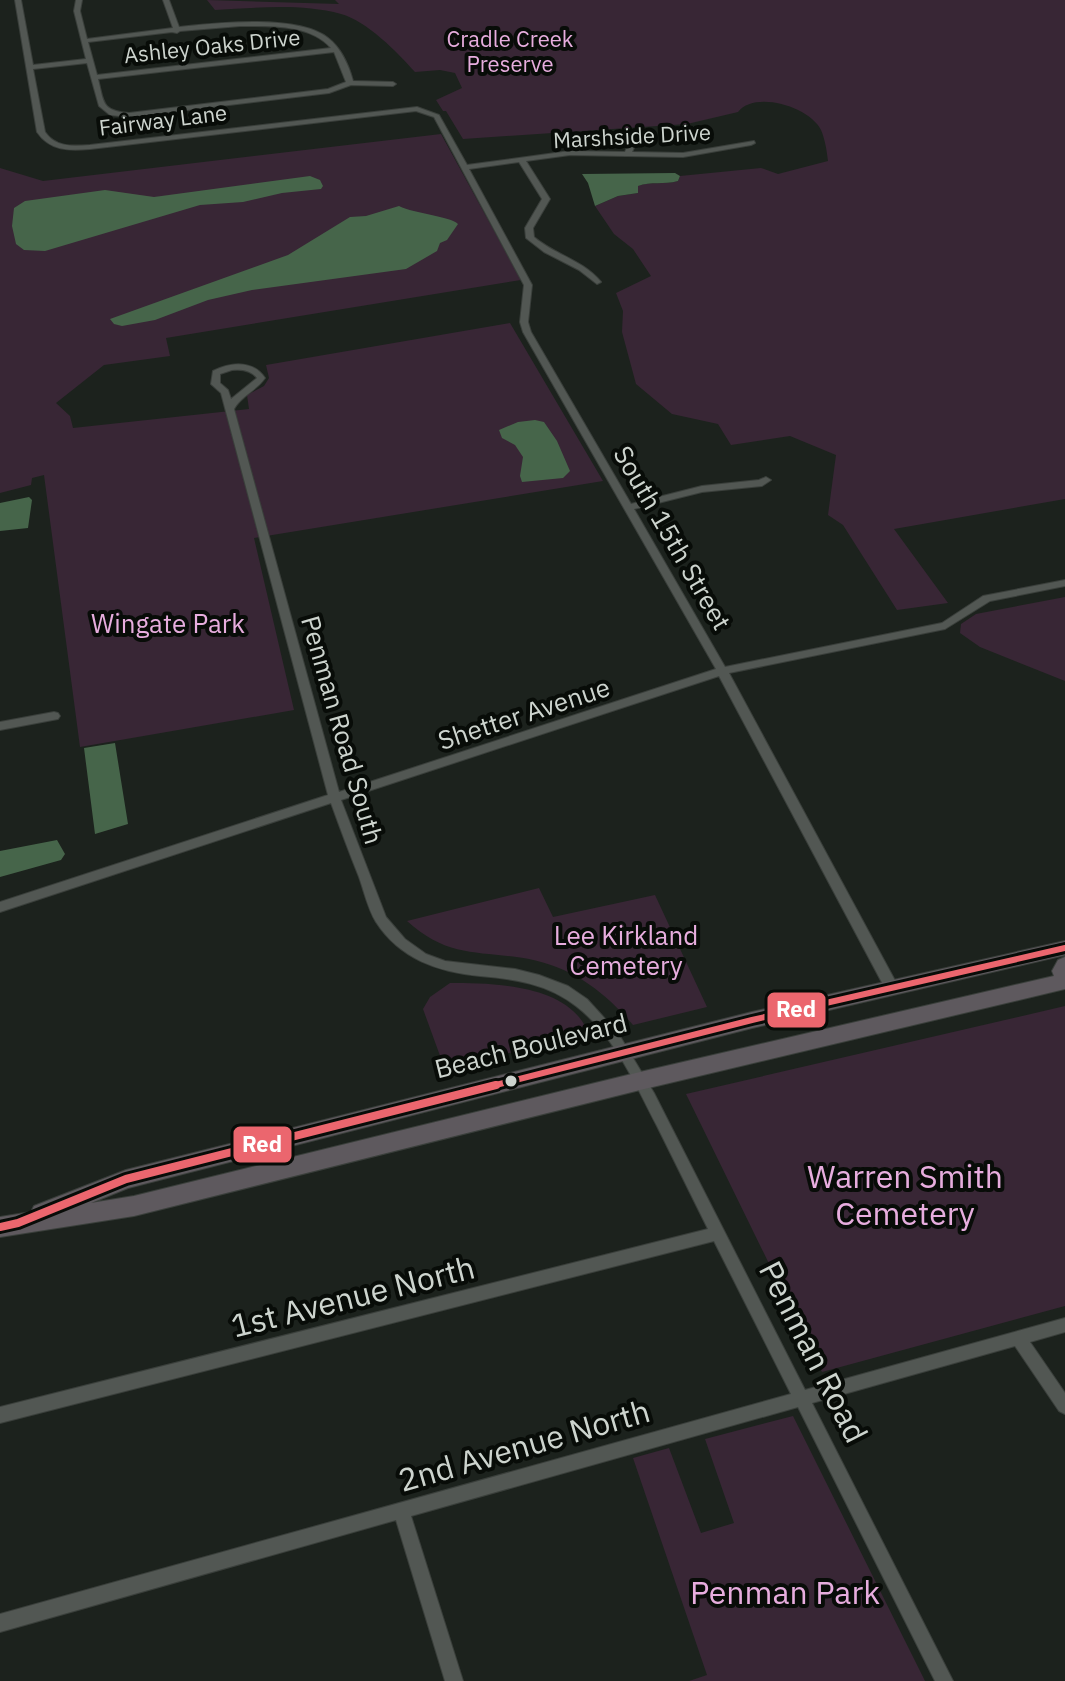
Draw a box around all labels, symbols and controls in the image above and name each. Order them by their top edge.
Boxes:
street label: Ashley Oaks Drive [122,22,302,69]
park label: Cradle Creek Preserve [447,24,574,78]
street label: Fairway Lane [97,97,229,142]
street label: Marshside Drive [552,117,712,154]
street label: South 15th Street [606,439,739,636]
park label: Wingate Park [91,606,245,640]
street label: Penman Road South [294,612,392,848]
street label: Shetter Avenue [433,669,614,757]
park label: Lee Kirkland Cemetery [554,918,698,982]
line badge: Red [766,991,827,1029]
text: Red [776,994,816,1023]
street label: Beach Boulevard [431,1005,631,1085]
unlabelled marker [503,1073,519,1089]
line badge: Red [232,1125,293,1164]
text: Red [242,1129,282,1158]
park label: Warren Smith Cemetery [807,1155,1003,1234]
street label: 1st Avenue North [227,1245,479,1347]
street label: Penman Road [750,1253,878,1450]
street label: 2nd Avenue North [393,1389,654,1501]
park label: Penman Park [690,1571,880,1613]

